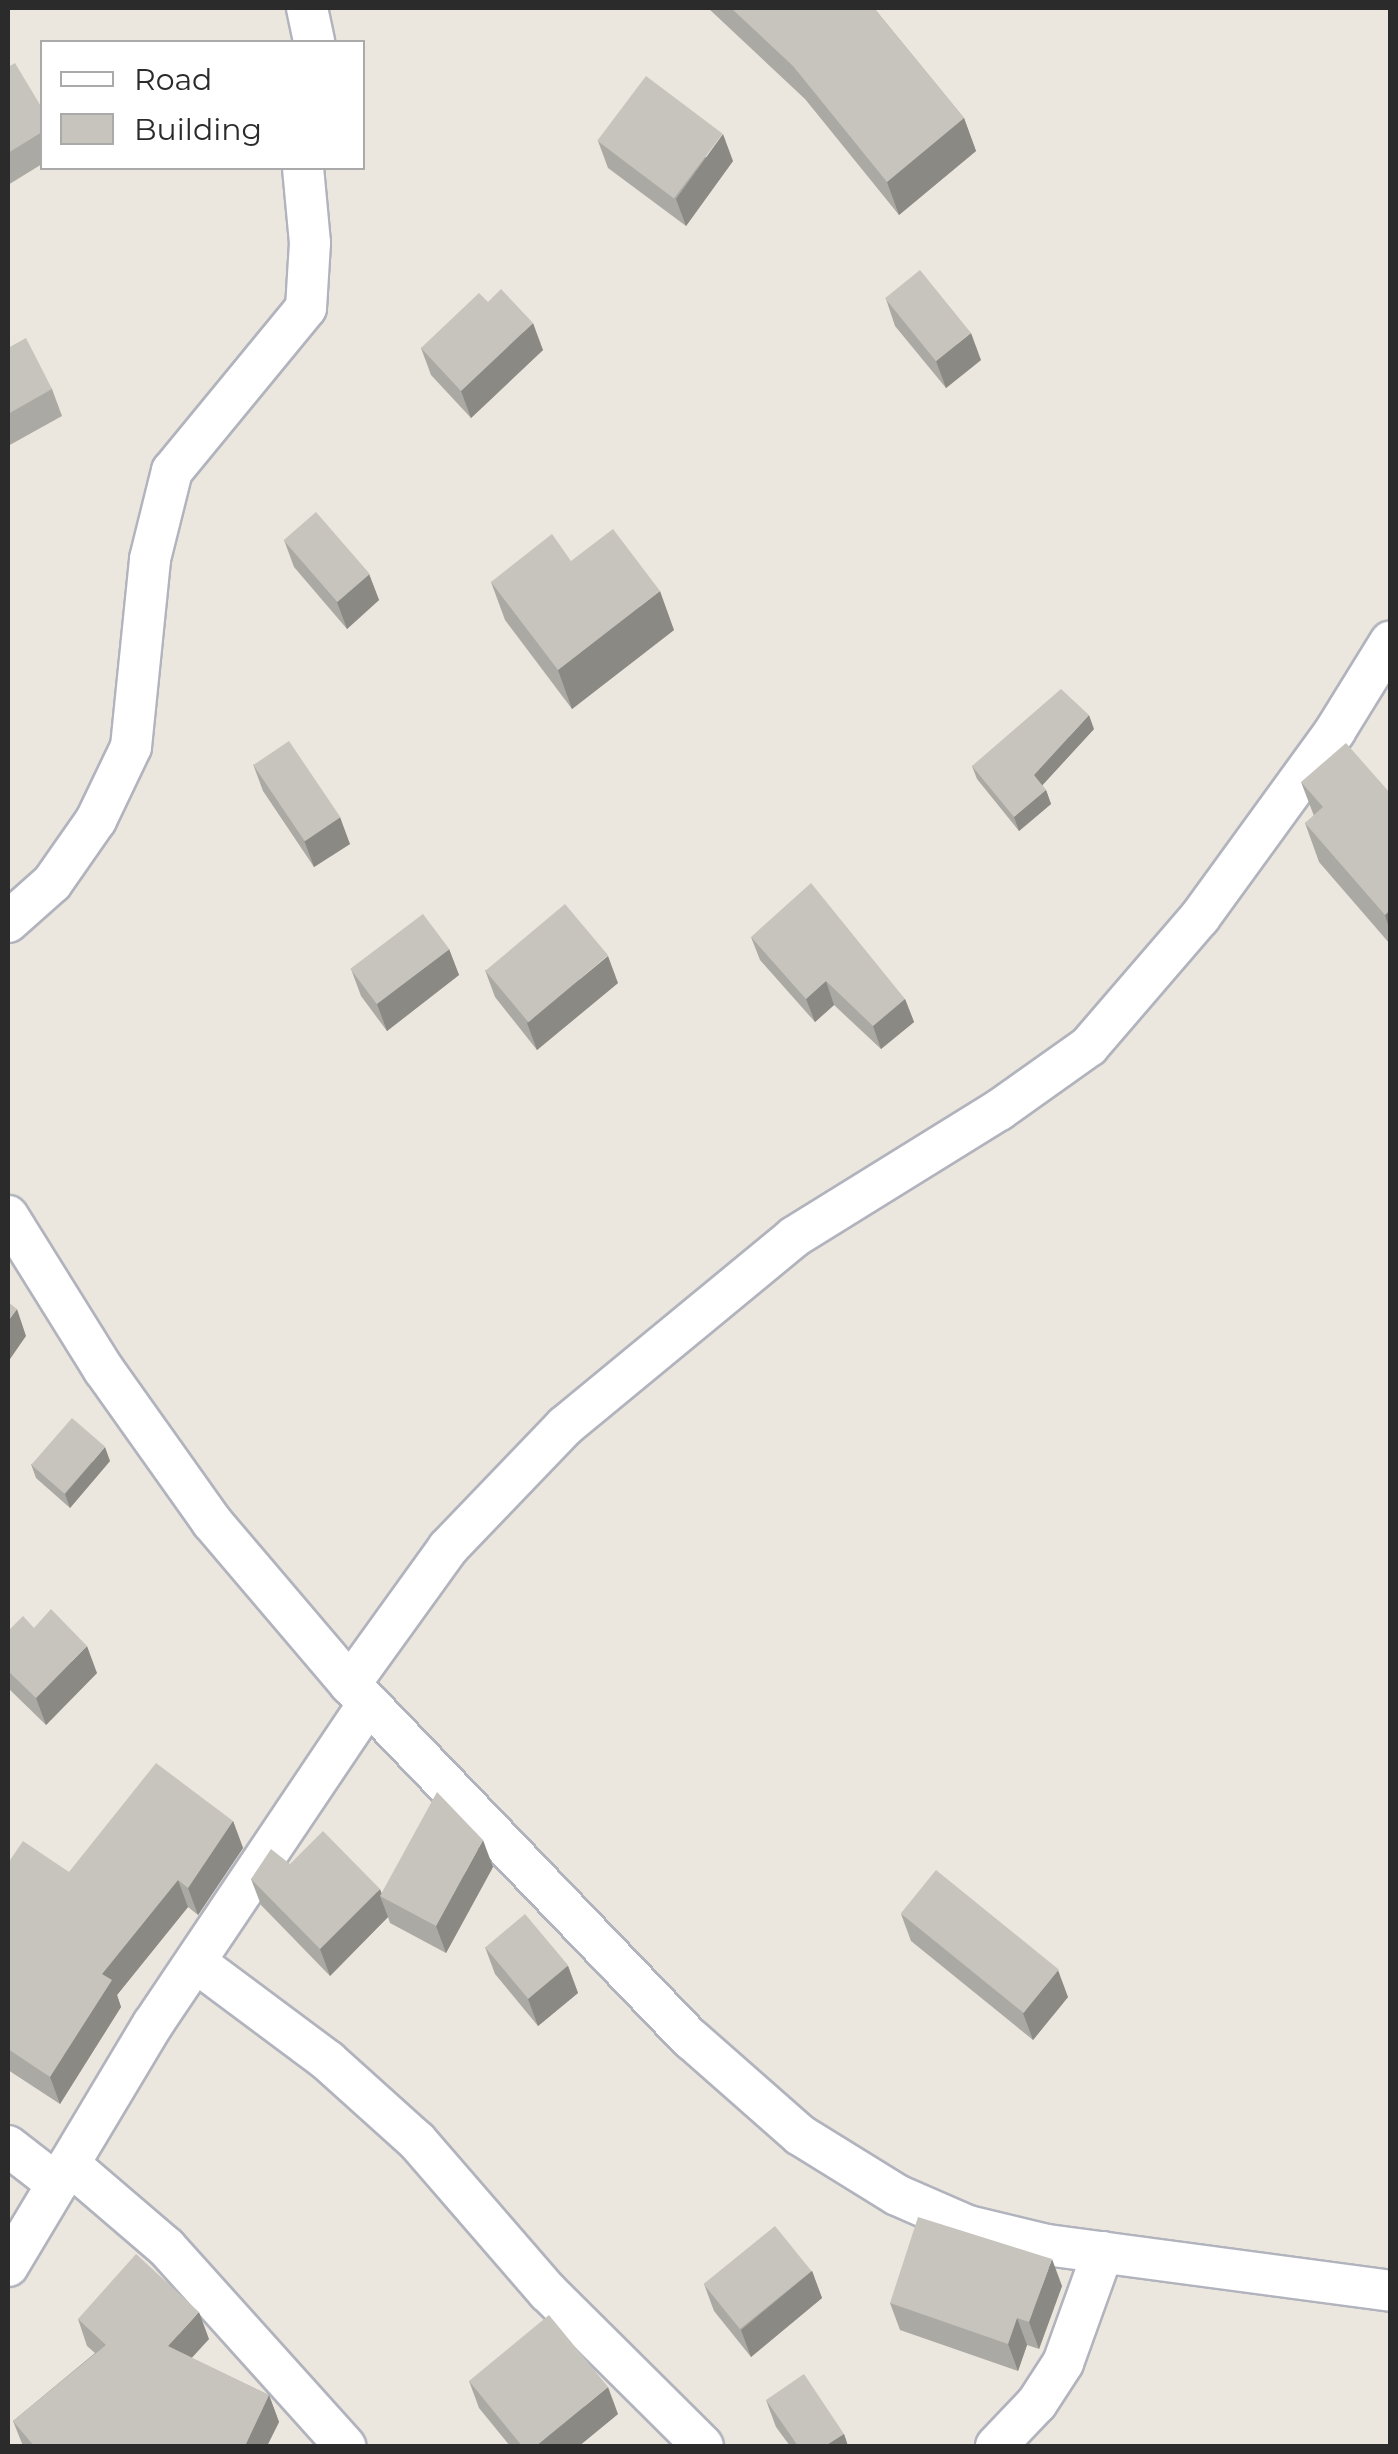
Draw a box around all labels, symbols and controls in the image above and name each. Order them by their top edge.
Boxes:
legend [40,40,365,170]
text: Road [134,61,212,98]
text: Building [134,111,262,148]

